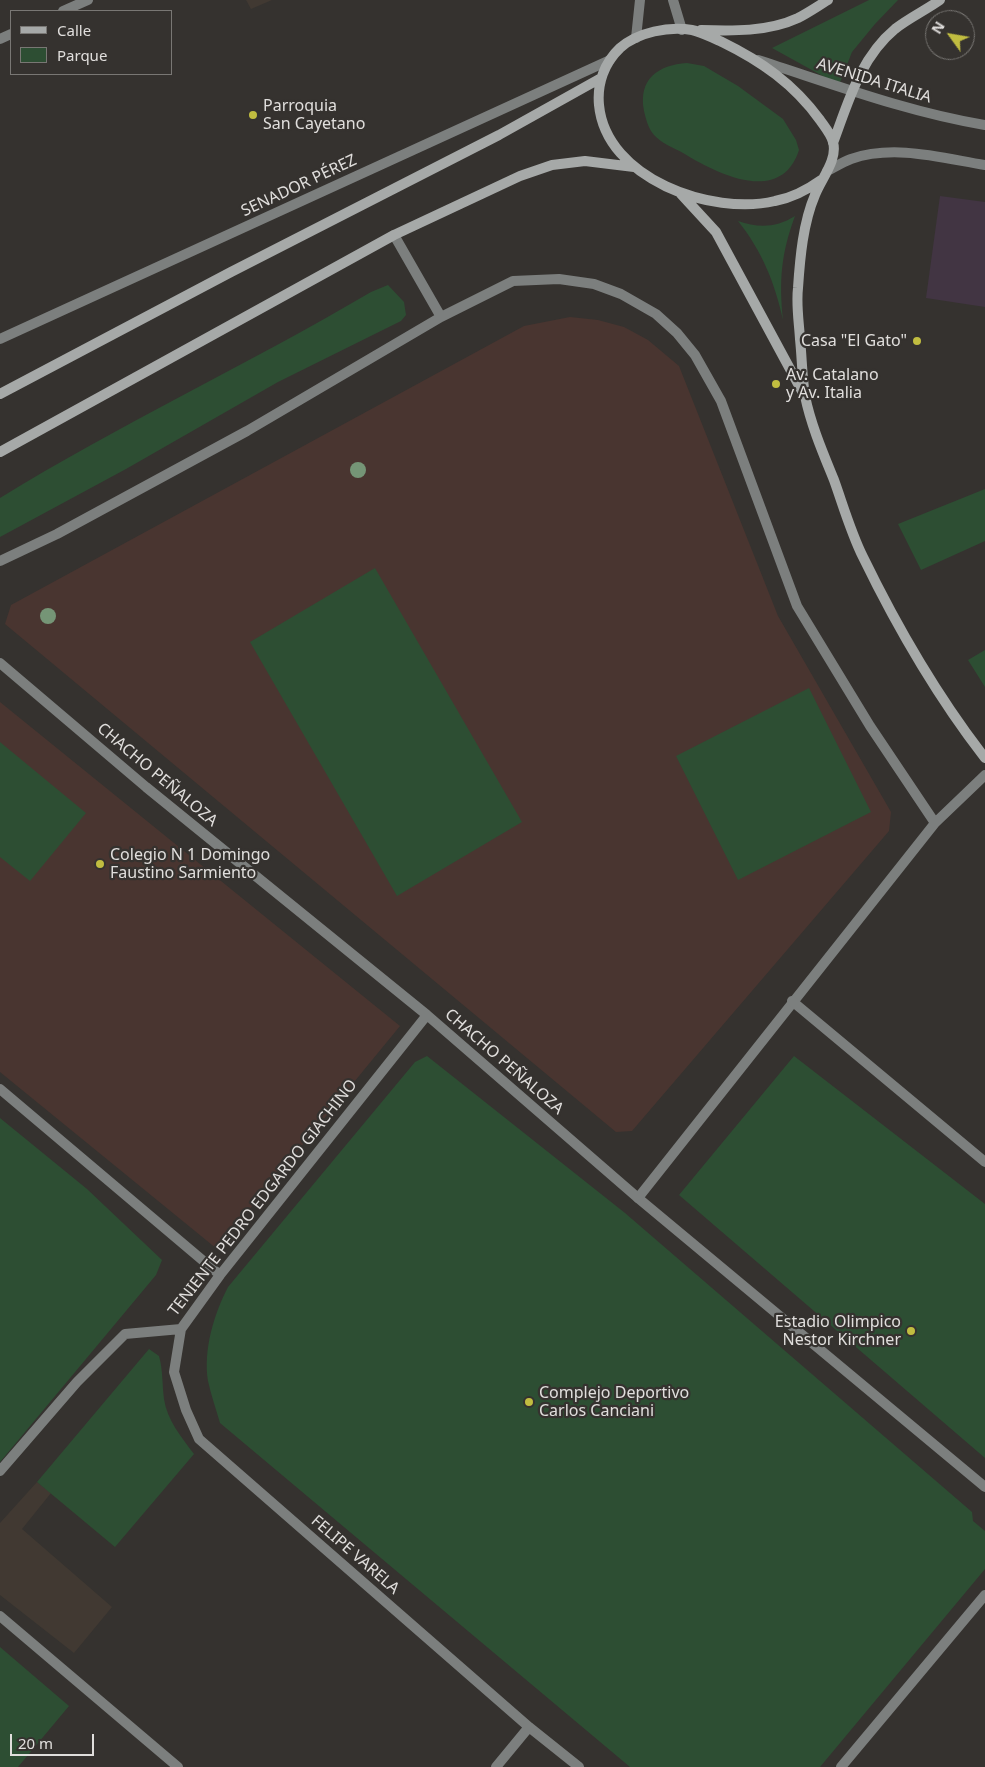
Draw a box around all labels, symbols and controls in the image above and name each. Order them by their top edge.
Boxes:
legend [10,10,172,75]
north arrow [925,10,975,60]
text: N [927,17,949,37]
text: Calle [57,20,91,40]
text: Parque [57,45,107,65]
street label: AVENIDA ITALIA [814,54,934,108]
place label: Parroquia San Cayetano [263,96,365,134]
marker: Parroquia San Cayetano [247,109,259,121]
street label: SENADOR PÉREZ [238,151,360,221]
place label: Casa "El Gato" [801,331,907,351]
marker: Casa "El Gato" [911,335,923,347]
place label: Av. Catalano y Av. Italia [786,365,879,403]
marker: Av. Catalano y Av. Italia [770,378,782,390]
street label: CHACHO PEÑALOZA [93,719,221,831]
place label: Colegio N 1 Domingo Faustino Sarmiento [110,845,270,883]
marker: Colegio N 1 Domingo Faustino Sarmiento [94,858,106,870]
street label: CHACHO PEÑALOZA [441,1005,567,1119]
street label: TENIENTE PEDRO EDGARDO GIACHINO [165,1076,361,1320]
place label: Estadio Olimpico Nestor Kirchner [775,1312,901,1350]
marker: Estadio Olimpico Nestor Kirchner [905,1325,917,1337]
place label: Complejo Deportivo Carlos Canciani [539,1383,689,1421]
marker: Complejo Deportivo Carlos Canciani [523,1396,535,1408]
street label: FELIPE VARELA [307,1512,403,1598]
scale bar [12,1724,96,1756]
text: 20 m [18,1733,53,1753]

